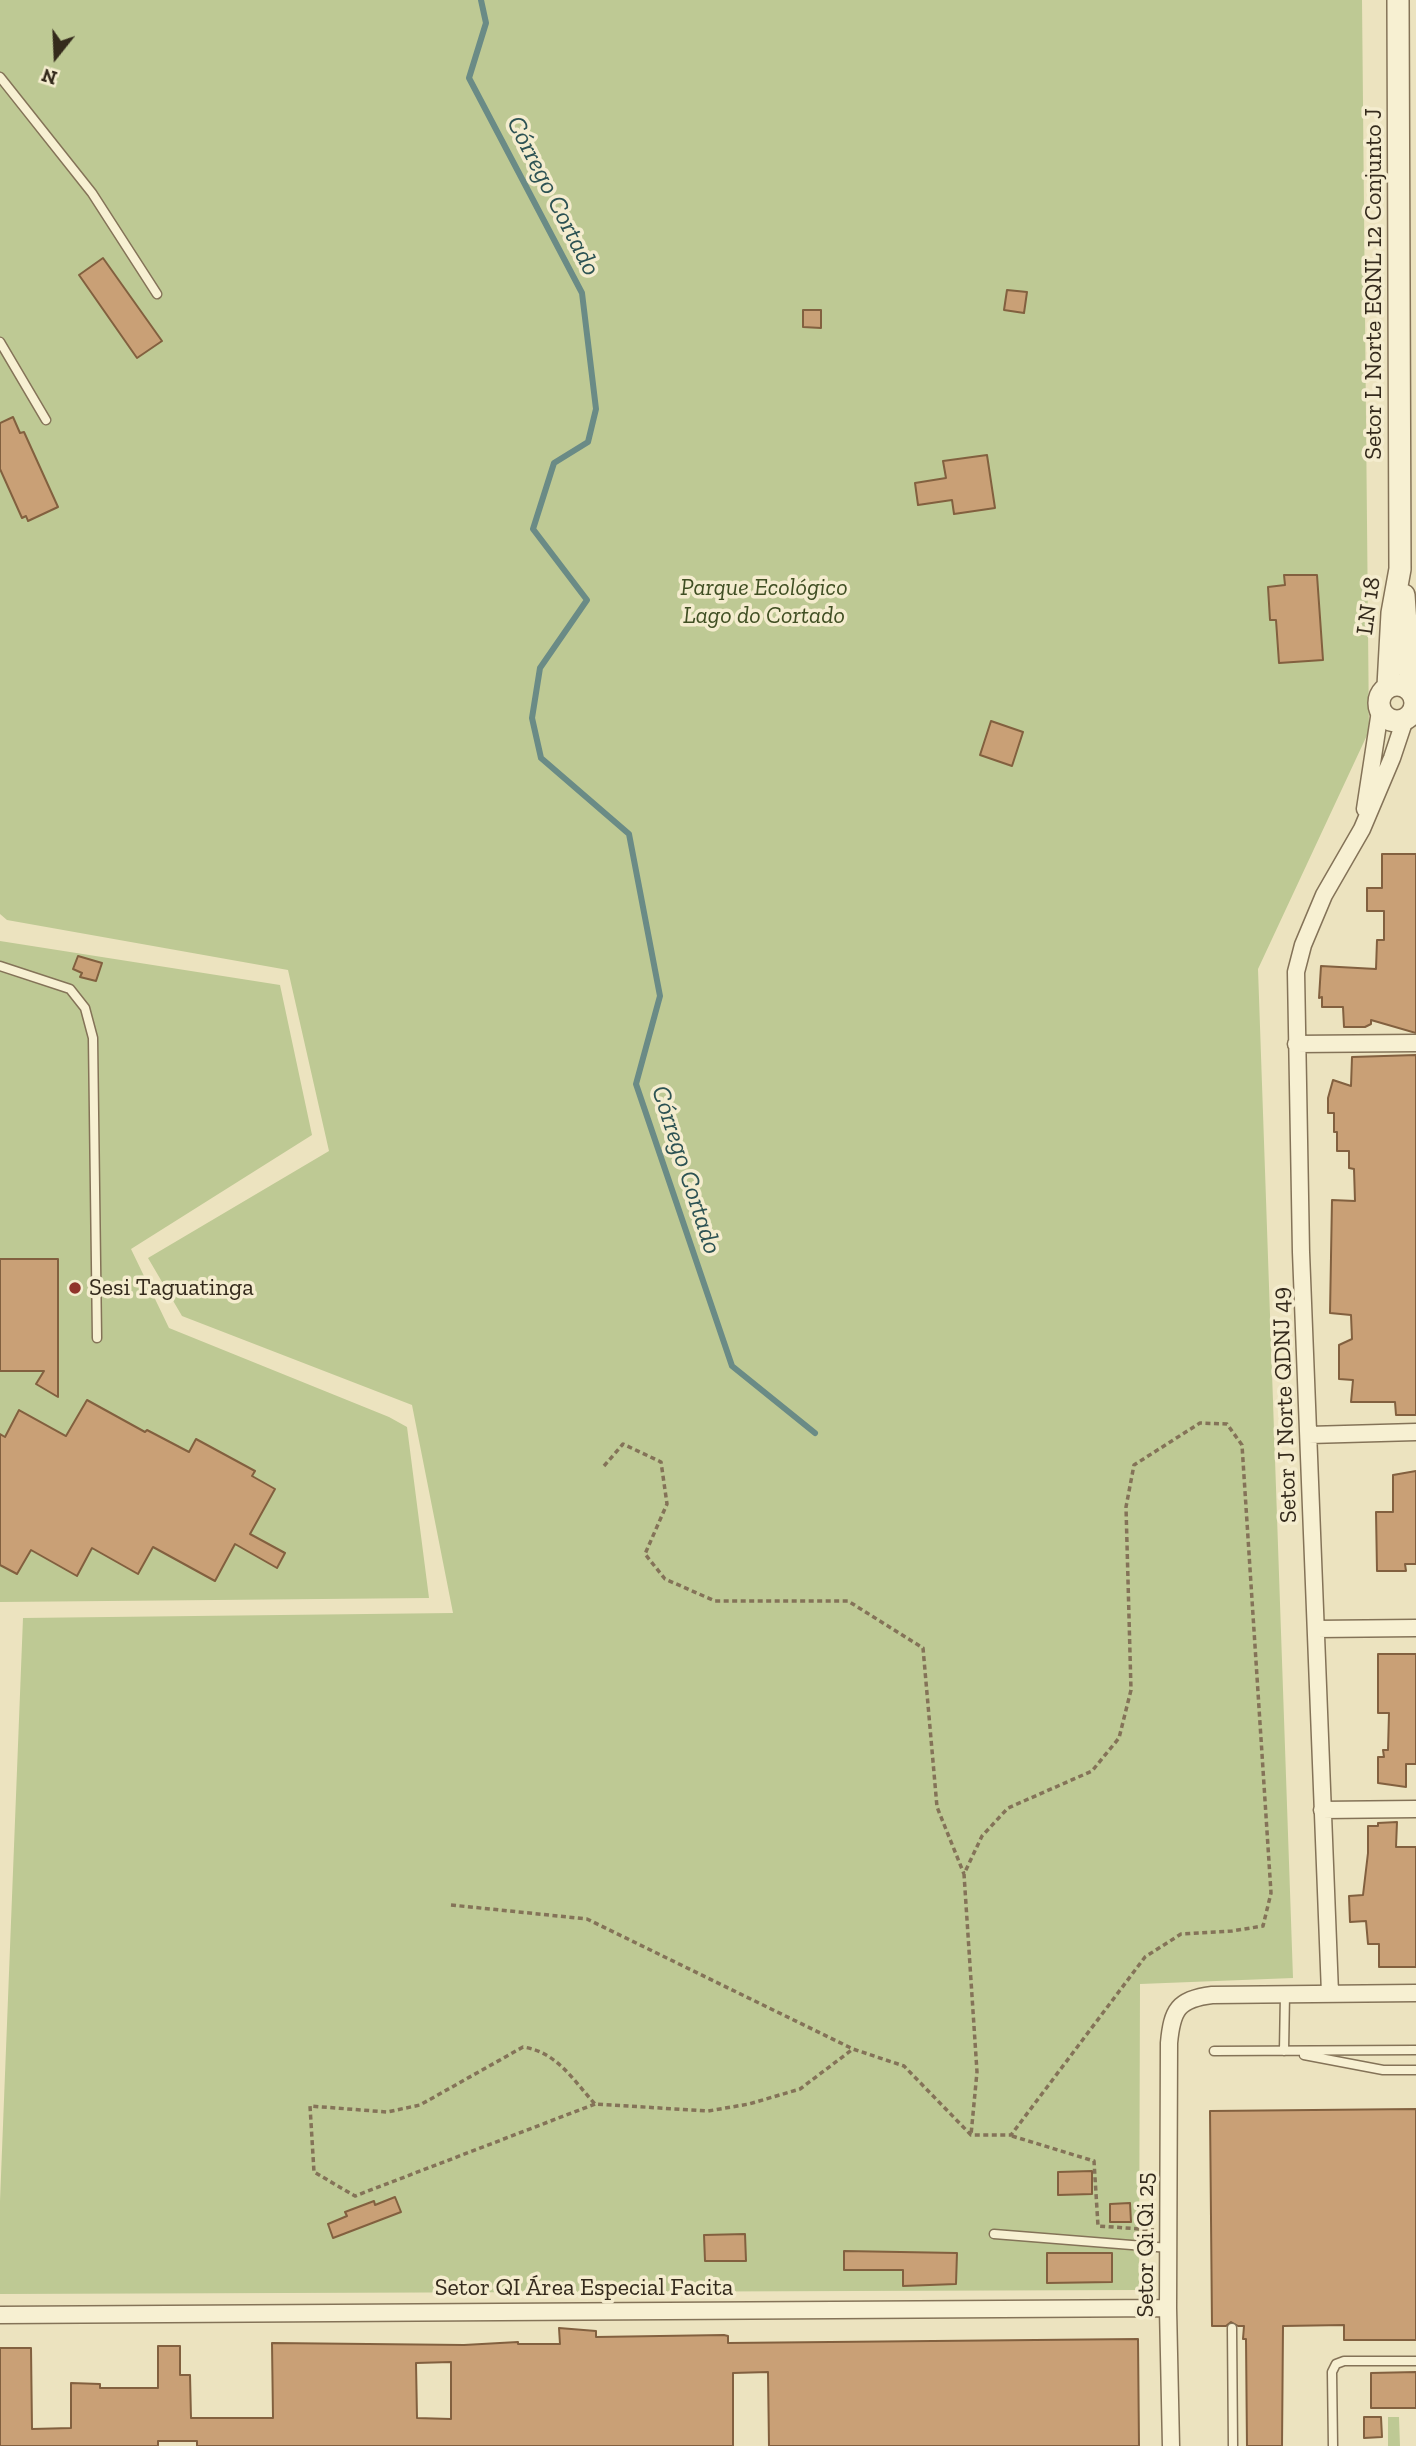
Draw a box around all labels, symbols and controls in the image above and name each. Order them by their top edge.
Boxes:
north arrow [21,21,91,91]
text: N [39,63,60,90]
street label: Setor L Norte EQNL 12 Conjunto J [1360,108,1388,460]
water label: Córrego Cortado [499,111,607,281]
park label: Parque Ecológico Lago do Cortado [680,574,848,630]
street label: LN 18 [1351,575,1387,637]
water label: Córrego Cortado [644,1082,728,1258]
place label: Sesi Taguatinga [89,1274,254,1302]
marker: Sesi Taguatinga [67,1280,83,1296]
street label: Setor J Norte QDNJ 49 [1266,1287,1304,1523]
street label: Setor Qi Qi 25 [1132,2172,1160,2318]
street label: Setor QI Área Especial Facita [435,2274,733,2302]

